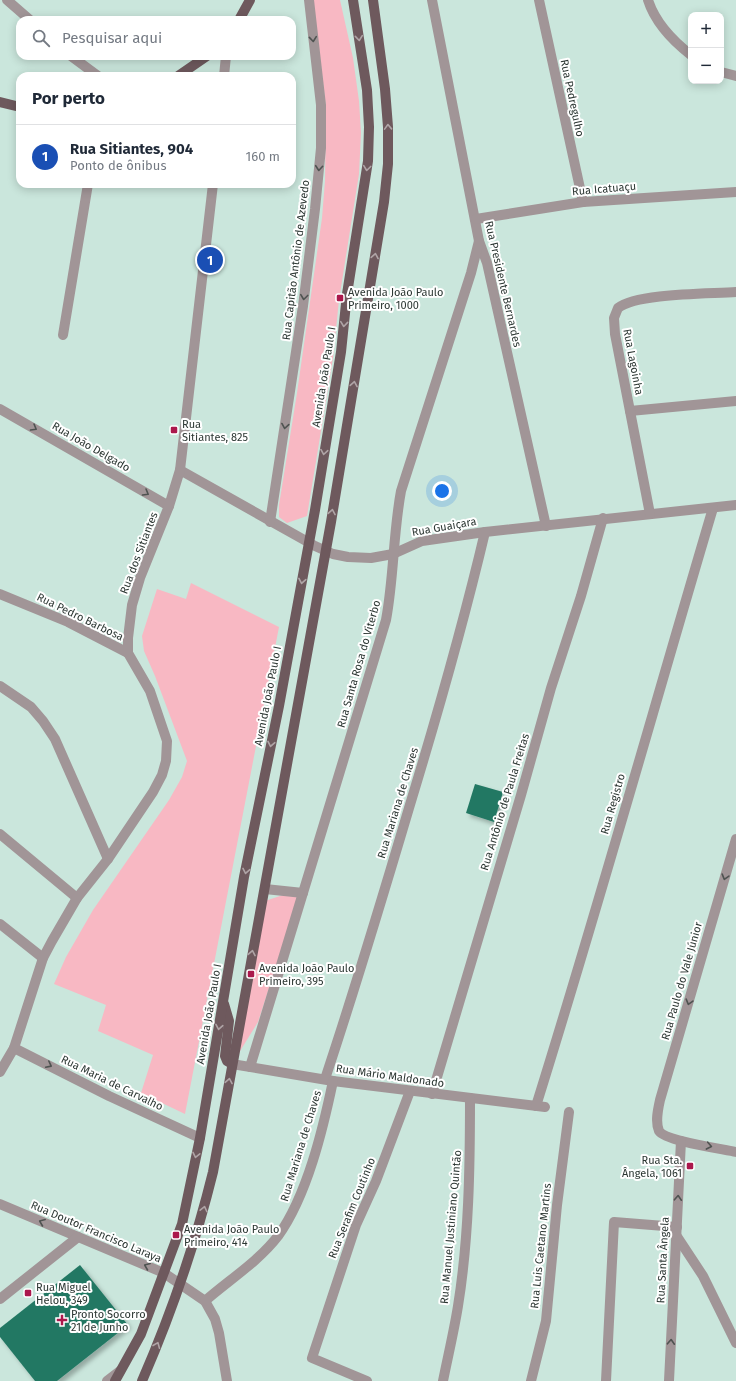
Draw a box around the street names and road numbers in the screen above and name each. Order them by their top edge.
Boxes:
street label: Rua Pedregulho [557,58,587,138]
street label: Rua Capitão Antônio de Azevedo [280,179,312,341]
street label: Rua Icatuaçu [571,180,637,198]
street label: Rua Presidente Bernardes [482,220,524,348]
street label: Avenida João Paulo I [310,326,338,428]
street label: Rua Lagoinha [620,328,646,396]
street label: Rua João Delgado [50,419,132,475]
street label: Rua dos Sitiantes [117,510,161,596]
street label: Rua Guaiçara [411,515,477,539]
street label: Rua Pedro Barbosa [35,590,125,644]
street label: Rua Santa Rosa do Viterbo [335,599,383,729]
street label: Avenida João Paulo I [252,645,284,747]
street label: Rua Antônio de Paula Freitas [478,732,532,872]
street label: Rua Mariana de Chaves [375,746,421,860]
street label: Rua Registro [598,772,628,836]
street label: Rua Paulo do Vale Júnior [659,920,705,1042]
street label: Avenida João Paulo I [194,963,224,1065]
street label: Rua Maria de Carvalho [59,1053,165,1113]
street label: Rua Mário Maldonado [335,1062,445,1090]
street label: Rua Mariana de Chaves [278,1089,324,1203]
street label: Rua Manuel Justiniano Quintão [438,1149,464,1305]
street label: Rua Serafim Coutinho [326,1156,378,1260]
street label: Rua Luis Caetano Martins [528,1183,554,1309]
street label: Rua Doutor Francisco Laraya [29,1199,163,1265]
street label: Rua Santa Ângela [654,1216,672,1304]

